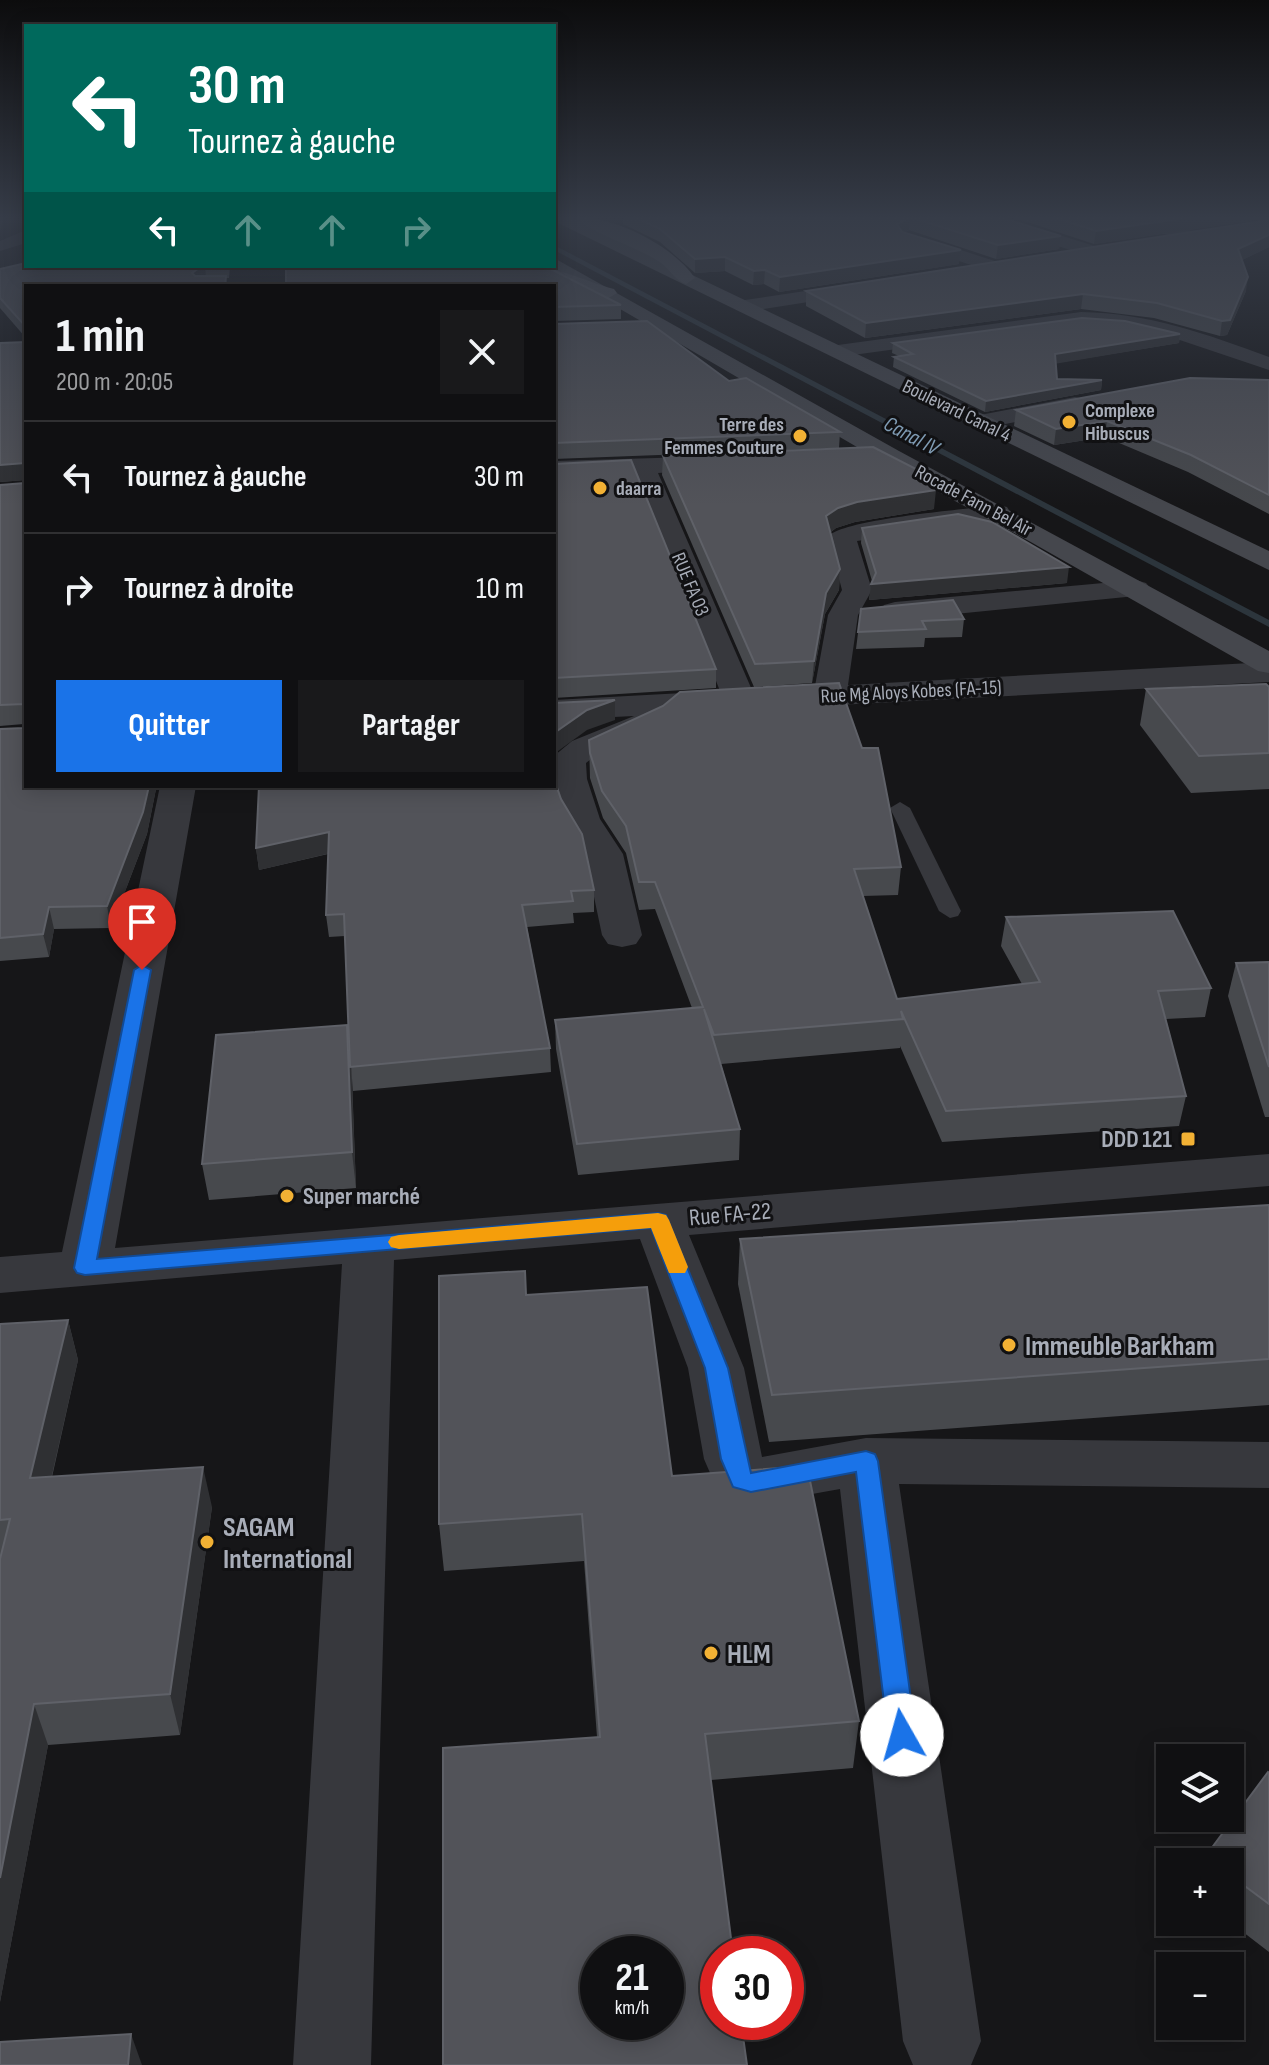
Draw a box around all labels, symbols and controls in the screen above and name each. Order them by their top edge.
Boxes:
text: 30 m [188,53,286,120]
icon: left [56,56,160,160]
text: Tournez à gauche [188,121,396,164]
icon: left [142,208,186,252]
icon: ahead [226,208,270,252]
icon: ahead [310,208,354,252]
icon: right [394,208,438,252]
text: 1 min [56,308,145,365]
button: close [440,310,524,394]
text: 200 m · 20:05 [56,367,173,398]
street label: Boulevard Canal 4 [898,374,1015,448]
place label: Complexe Hibuscus [1085,399,1155,446]
water label: Canal IV [879,411,946,463]
place label: Terre des Femmes Couture [664,413,784,460]
marker: Complexe Hibuscus [1060,413,1078,431]
marker: Terre des Femmes Couture [791,427,809,445]
icon: left [56,455,100,499]
text: Tournez à gauche [124,459,307,495]
text: 30 m [474,459,524,495]
street label: Rocade Fann Bel Air [911,460,1037,542]
place label: daarra [616,477,661,501]
marker: daarra [591,479,609,497]
street label: RUE FA 03 [666,549,714,620]
icon: right [56,567,100,611]
text: Tournez à droite [124,571,294,607]
text: 10 m [476,571,524,607]
street label: Rue Mg Aloys Kobes (FA-15) [820,675,1002,709]
button: Quitter [56,680,282,772]
button: Partager [298,680,524,772]
pin [108,888,176,970]
icon: arrive [120,900,164,944]
place label: DDD 121 [1101,1125,1173,1154]
marker: DDD 121 [1179,1130,1197,1148]
place label: Super marché [303,1182,420,1211]
marker: Super marché [278,1187,296,1205]
street label: Rue FA-22 [688,1196,772,1233]
place label: Immeuble Barkham [1025,1330,1215,1363]
marker: Immeuble Barkham [1000,1336,1018,1354]
place label: SAGAM International [223,1511,352,1576]
marker: SAGAM International [198,1533,216,1551]
place label: HLM [727,1638,771,1671]
marker: HLM [702,1644,720,1662]
position arrow [860,1693,944,1777]
map controls [1156,1744,1244,2040]
button: layers [1156,1744,1244,1832]
button: + [1156,1848,1244,1936]
speed limit sign: 30 [700,1936,804,2040]
button: − [1156,1952,1244,2040]
text: 21 [615,1954,649,2002]
text: km/h [615,1996,649,2020]

